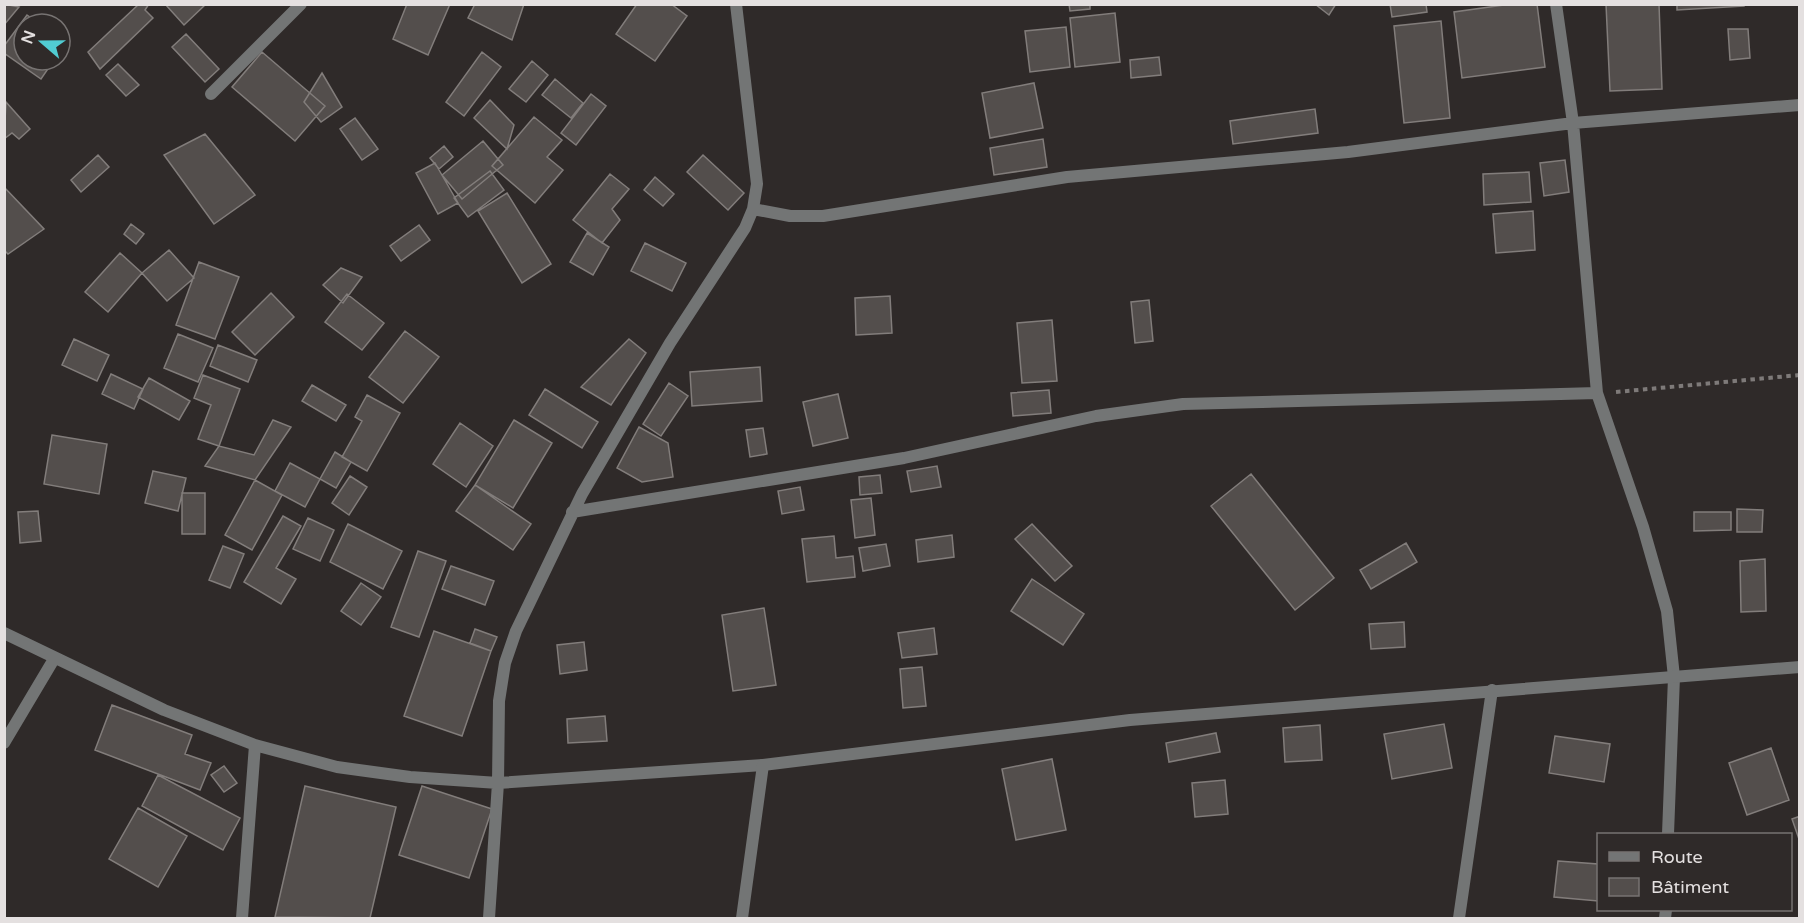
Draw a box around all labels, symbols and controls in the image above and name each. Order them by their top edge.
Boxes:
north arrow [12,12,72,72]
text: N [17,28,40,47]
legend [1597,833,1792,911]
text: Route [1651,846,1703,868]
text: Bâtiment [1651,876,1729,898]

